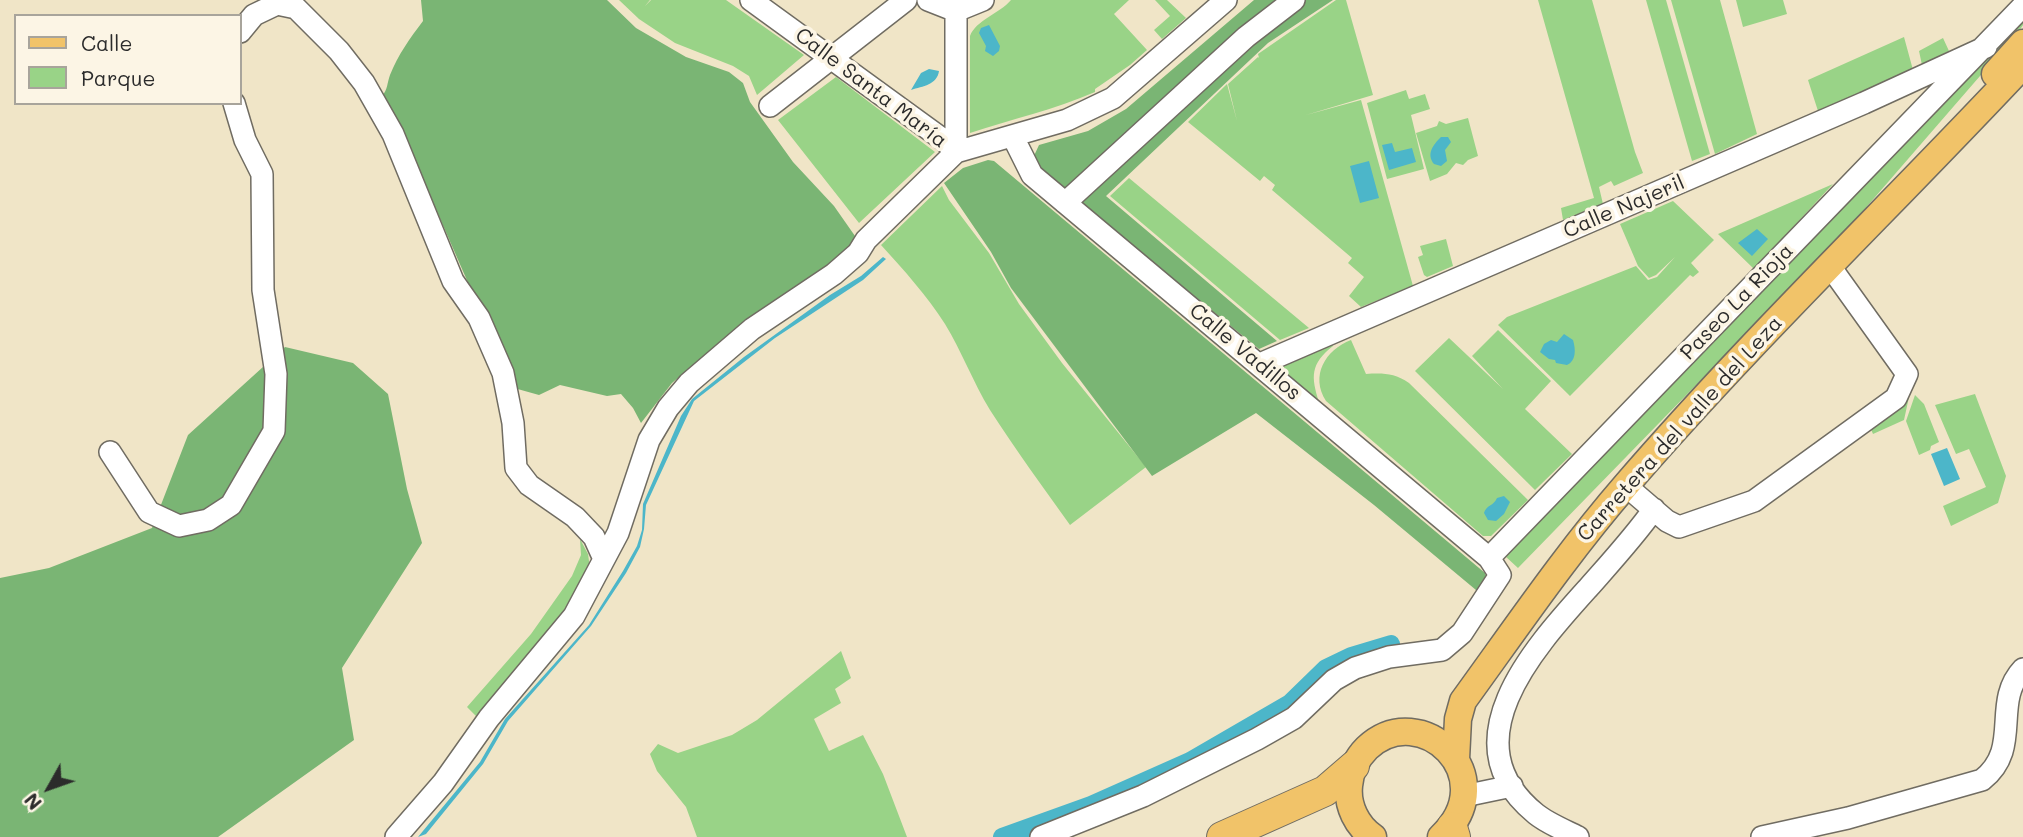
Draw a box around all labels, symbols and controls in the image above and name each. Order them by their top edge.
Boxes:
legend [14,14,242,105]
street label: Calle Santa María [790,23,952,153]
text: Calle [81,29,133,56]
text: Parque [81,64,155,91]
street label: Calle Najeril [1560,170,1688,244]
street label: Paseo La Rioja [1675,239,1799,365]
street label: Calle Vadillos [1184,298,1306,406]
street label: Carretera del valle del Leza [1572,311,1788,547]
north arrow [14,753,84,823]
text: N [18,788,47,815]

